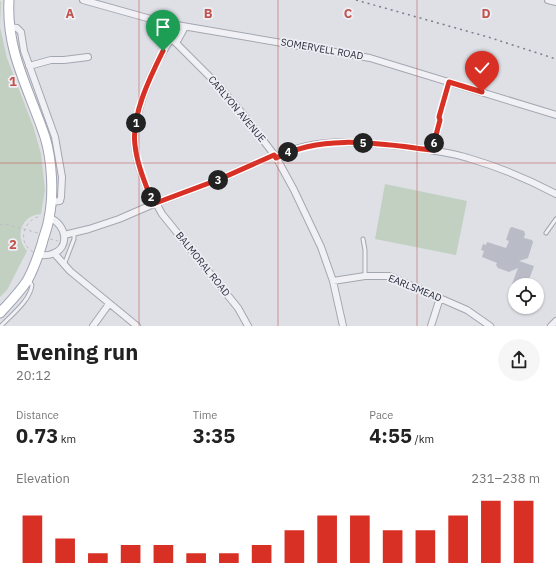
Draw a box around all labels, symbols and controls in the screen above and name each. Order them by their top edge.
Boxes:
text: A [66,5,75,22]
text: B [204,5,213,22]
text: C [344,5,353,22]
text: D [481,5,491,22]
pin [146,10,180,51]
icon: arrive [152,16,174,38]
street label: SOMERVELL ROAD [280,35,365,63]
pin [465,51,499,92]
icon: check [471,57,493,79]
text: 1 [9,73,17,90]
street label: CARLYON AVENUE [205,73,269,145]
pin: 1 [126,113,146,133]
text: 1 [133,116,139,130]
pin: 5 [353,133,373,153]
pin: 6 [424,133,444,153]
text: 5 [360,136,366,150]
text: 6 [431,136,437,150]
pin: 4 [278,142,298,162]
text: 4 [285,145,291,159]
pin: 3 [208,170,228,190]
text: 3 [215,173,221,187]
pin: 2 [141,187,161,207]
text: 2 [148,190,154,204]
street label: BALMORAL ROAD [173,229,233,299]
text: 2 [9,236,17,253]
street label: EARLSMEAD [386,271,444,305]
map controls [508,278,544,314]
button: locate [508,278,544,314]
text: Evening run [16,337,138,366]
button: share [498,339,540,381]
text: 20:12 [16,367,51,384]
text: Distance [16,408,59,422]
text: Time [193,408,217,422]
text: Pace [369,408,393,422]
text: 0.73 [16,422,58,449]
text: 3:35 [193,422,235,449]
text: 4:55 [369,422,412,449]
text: km [58,432,76,446]
text: /km [412,432,434,446]
text: Elevation [16,470,70,487]
text: 231–238 m [471,470,540,487]

